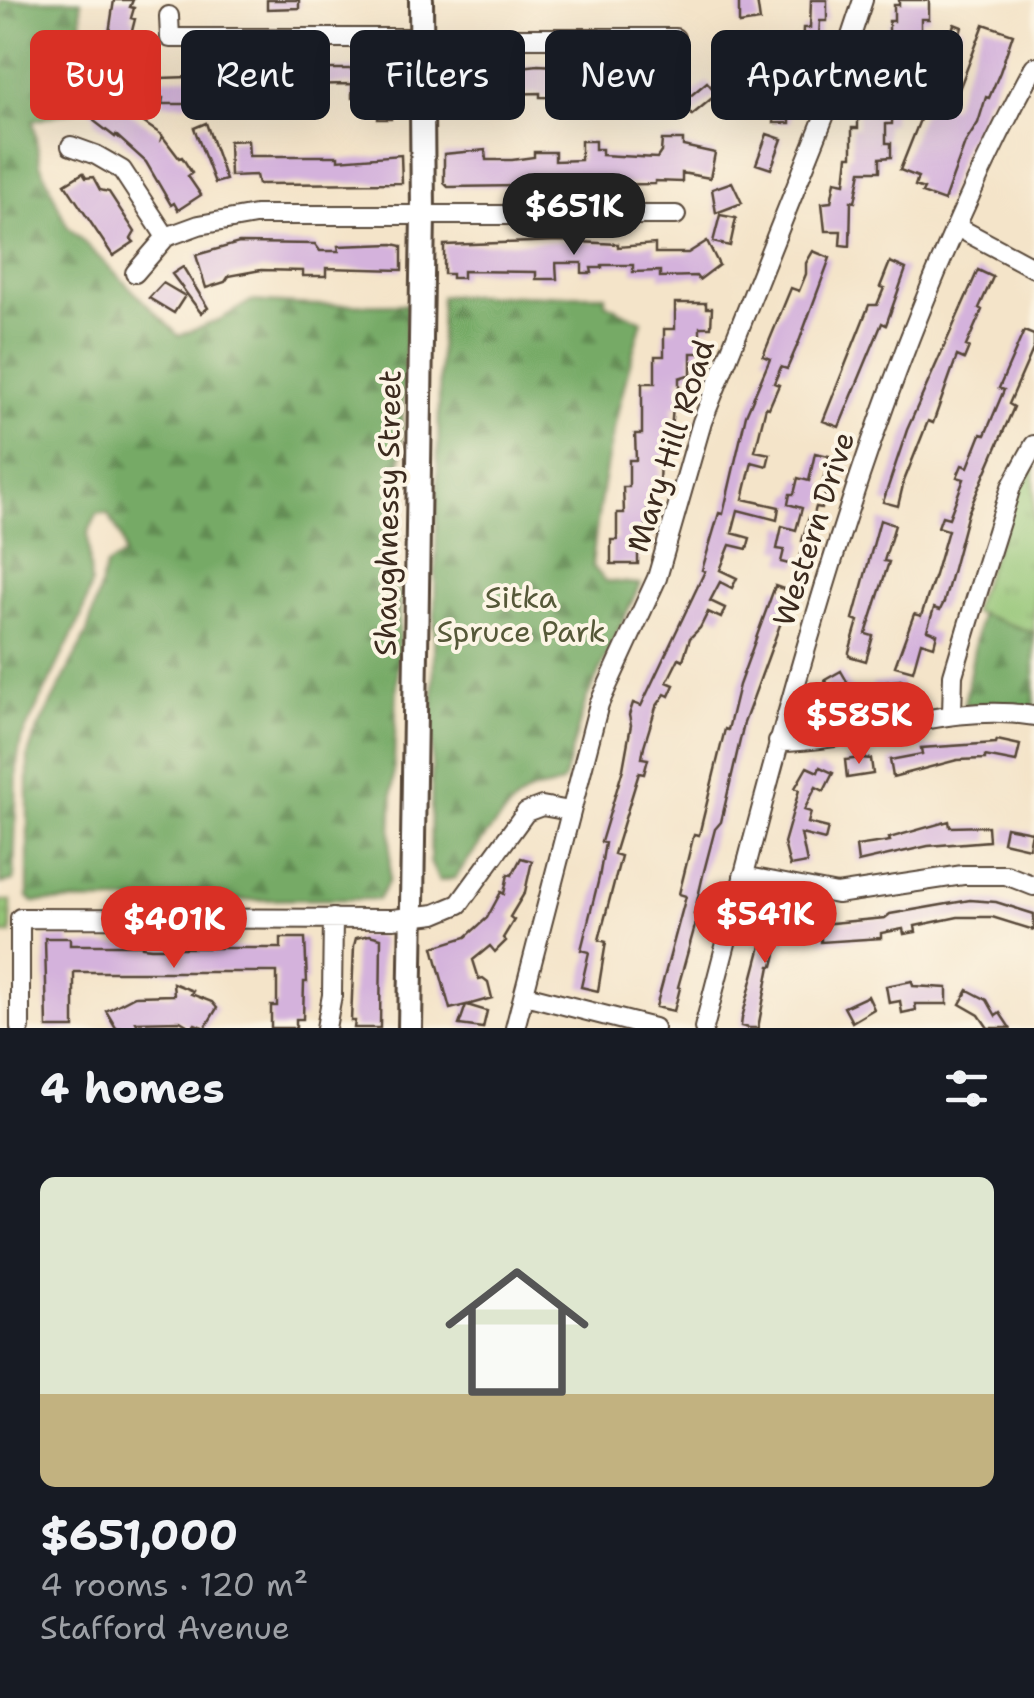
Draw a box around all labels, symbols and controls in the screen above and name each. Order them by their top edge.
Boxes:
chip: Buy [30,30,161,120]
chip: Rent [181,30,330,120]
chip: Filters [350,30,525,120]
chip: New [545,30,691,120]
chip: Apartment [711,30,963,120]
pin: $651K [504,173,644,258]
text: $651K [524,184,624,227]
street label: Mary Hill Road [617,334,724,557]
street label: Shaughnessy Street [365,370,410,656]
street label: Western Drive [763,426,864,631]
park label: Sitka Spruce Park [436,577,606,652]
pin: $585K [789,682,929,767]
text: $585K [806,693,912,736]
pin: $541K [695,881,835,966]
pin: $401K [104,886,244,971]
text: $541K [716,892,814,935]
text: $401K [123,897,225,940]
text: 4 homes [40,1060,225,1116]
icon: filters [939,1061,994,1116]
icon: home [427,1242,607,1422]
text: $651,000 [40,1507,238,1563]
text: 4 rooms · 120 m² [40,1563,308,1606]
text: Stafford Avenue [40,1606,290,1649]

